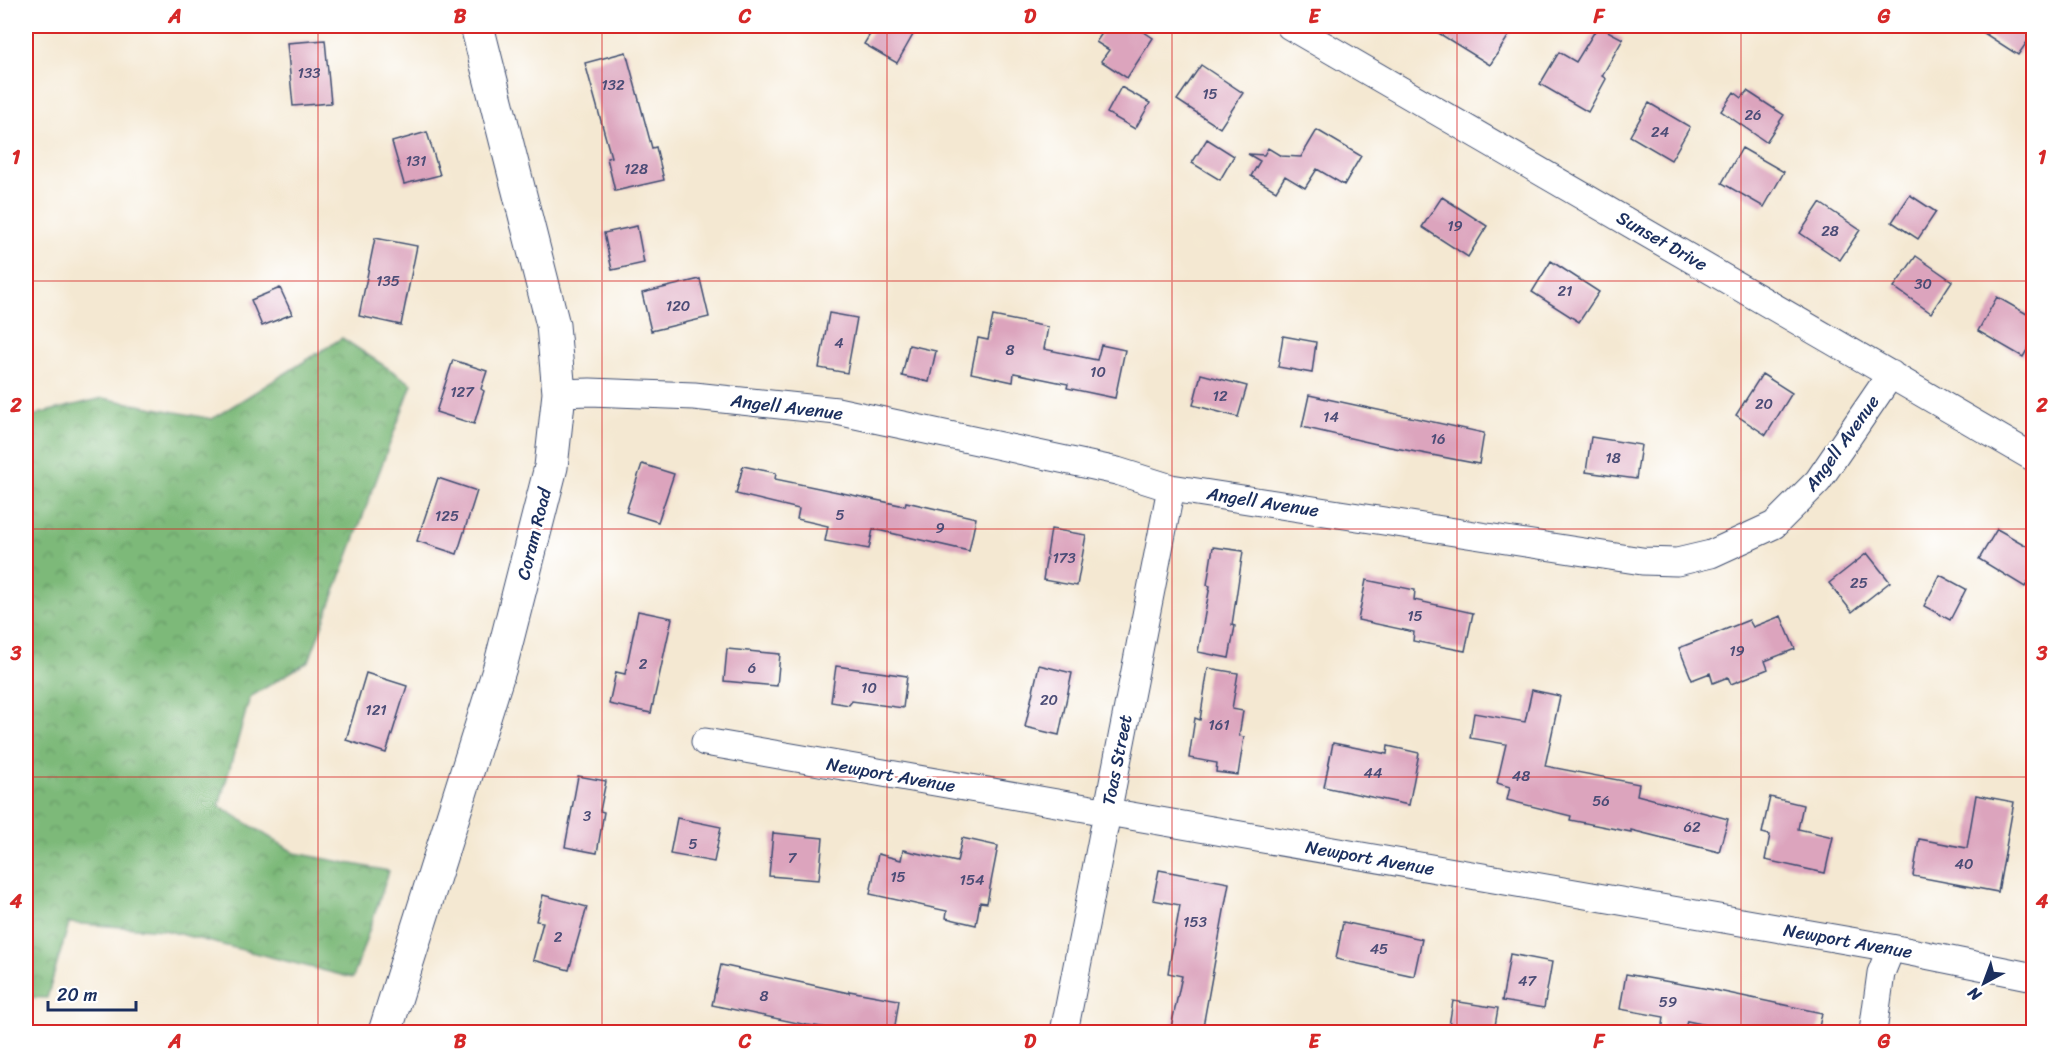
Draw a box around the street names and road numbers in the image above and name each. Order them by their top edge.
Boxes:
street label: Sunset Drive [1610,202,1714,280]
street label: Angell Avenue [728,384,845,430]
street label: Angell Avenue [1795,388,1888,499]
street label: Angell Avenue [1204,477,1321,527]
street label: Coram Road [507,483,561,583]
street label: Toas Street [1093,712,1141,808]
street label: Newport Avenue [824,748,958,802]
street label: Newport Avenue [1303,831,1437,885]
street label: Newport Avenue [1781,914,1915,968]

